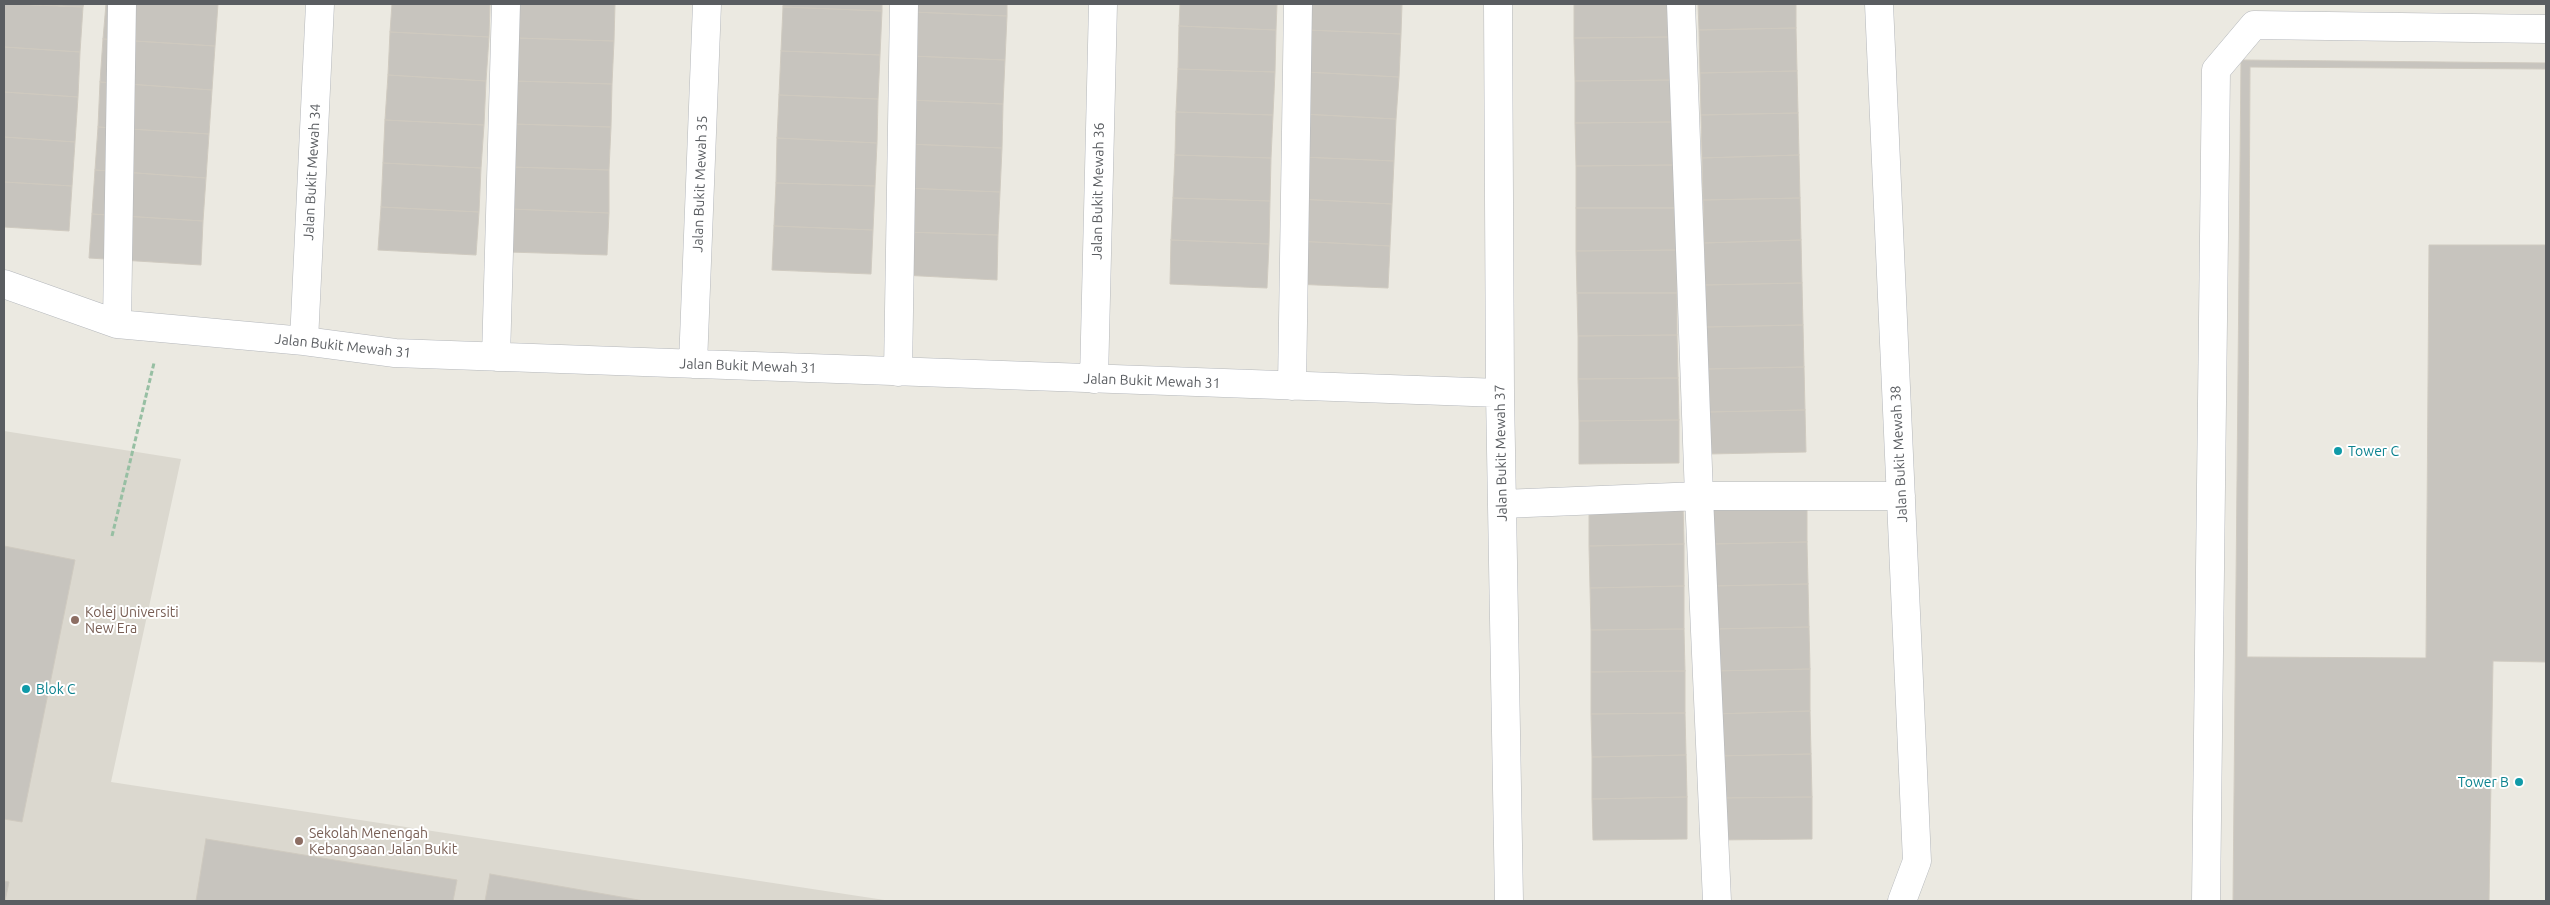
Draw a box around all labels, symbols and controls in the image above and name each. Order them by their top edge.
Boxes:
street label: Jalan Bukit Mewah 34 [300,103,324,241]
street label: Jalan Bukit Mewah 35 [689,115,711,253]
street label: Jalan Bukit Mewah 36 [1088,122,1108,260]
street label: Jalan Bukit Mewah 31 [274,330,412,362]
street label: Jalan Bukit Mewah 31 [679,355,817,377]
street label: Jalan Bukit Mewah 31 [1083,370,1221,392]
street label: Jalan Bukit Mewah 37 [1491,384,1511,522]
street label: Jalan Bukit Mewah 38 [1887,385,1911,523]
place label: Tower C [2348,443,2399,459]
marker: Tower C [2332,445,2344,457]
place label: Kolej Universiti New Era [85,604,179,636]
marker: Kolej Universiti New Era [69,614,81,626]
place label: Blok C [36,681,76,697]
marker: Blok C [20,683,32,695]
place label: Tower B [2458,774,2509,790]
marker: Tower B [2513,776,2525,788]
place label: Sekolah Menengah Kebangsaan Jalan Bukit [309,825,457,858]
marker: Sekolah Menengah Kebangsaan Jalan Bukit [293,835,305,847]

